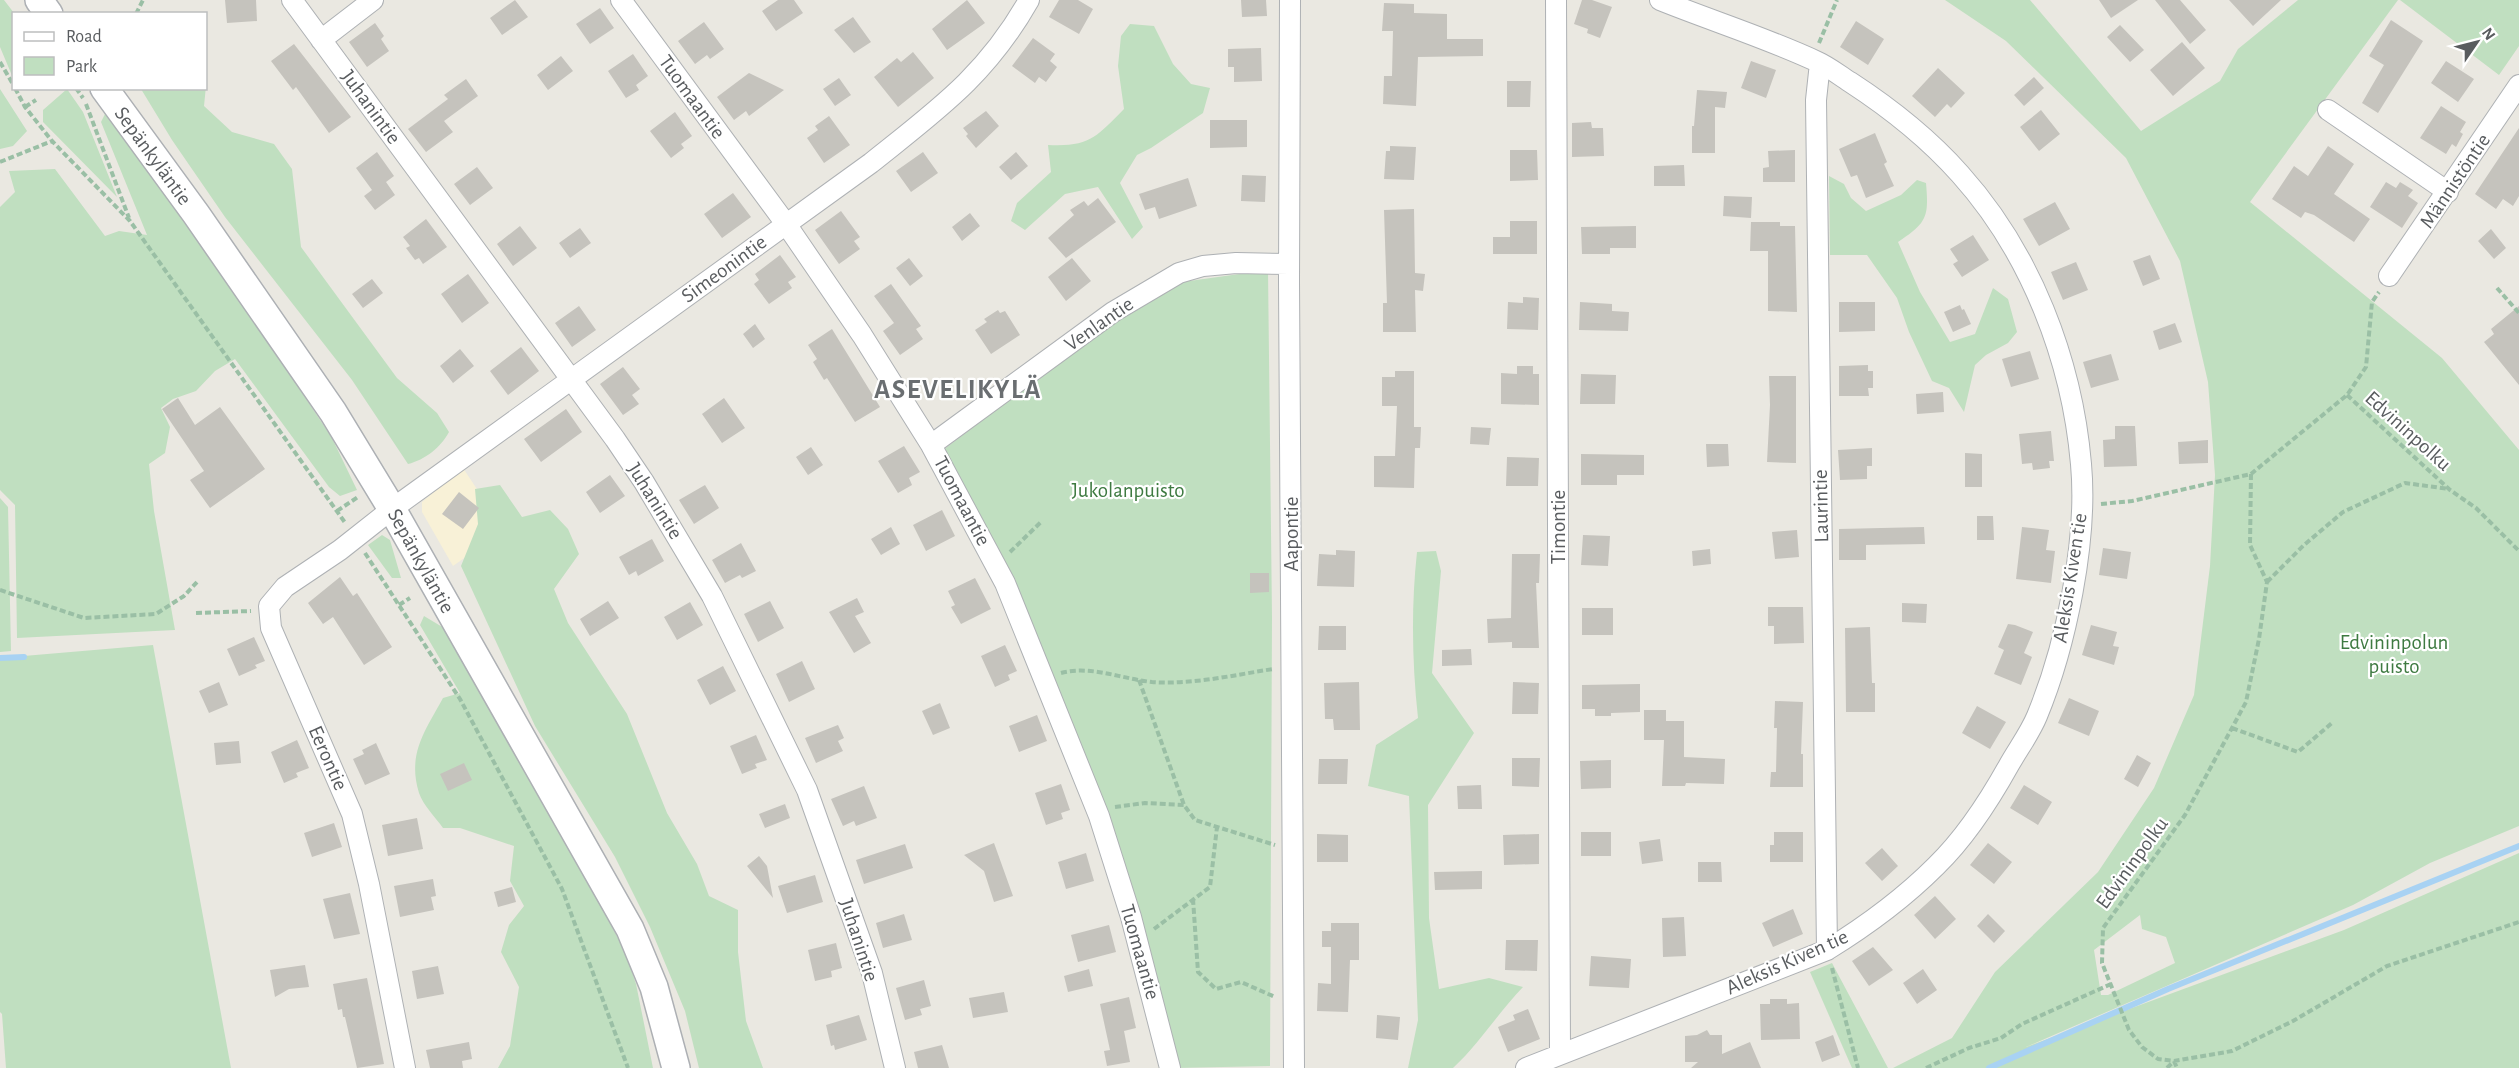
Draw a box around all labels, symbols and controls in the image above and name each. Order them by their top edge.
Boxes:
legend [12,12,207,90]
north arrow [2447,12,2507,72]
text: N [2479,25,2498,43]
text: Road [66,28,102,46]
street label: Tuomaantie [655,51,729,143]
text: Park [66,58,98,76]
street label: Juhanintie [337,66,405,148]
street label: Sepänkyläntie [110,103,196,209]
street label: Männistöntie [2416,130,2494,232]
street label: Simeonintie [677,231,771,307]
street label: Venlantie [1061,293,1137,355]
district label: ASEVELIKYLÄ [874,374,1042,403]
street label: Edvininpolku [2361,387,2455,475]
street label: Tuomaantie [930,453,994,549]
street label: Juhanintie [623,459,687,543]
street label: Laurintie [1810,469,1832,543]
park label: Jukolanpuisto [1071,480,1185,501]
street label: Timontie [1548,490,1569,564]
street label: Aapontie [1281,497,1302,571]
street label: Sepänkyläntie [384,505,458,617]
street label: Aleksis Kiven tie [2049,512,2091,644]
park label: Edvininpolun puisto [2340,632,2448,677]
street label: Eerontie [304,722,352,794]
street label: Edvininpolku [2092,813,2172,913]
street label: Juhanintie [836,896,882,984]
street label: Tuomaantie [1116,902,1164,1002]
street label: Aleksis Kiven tie [1723,926,1851,998]

